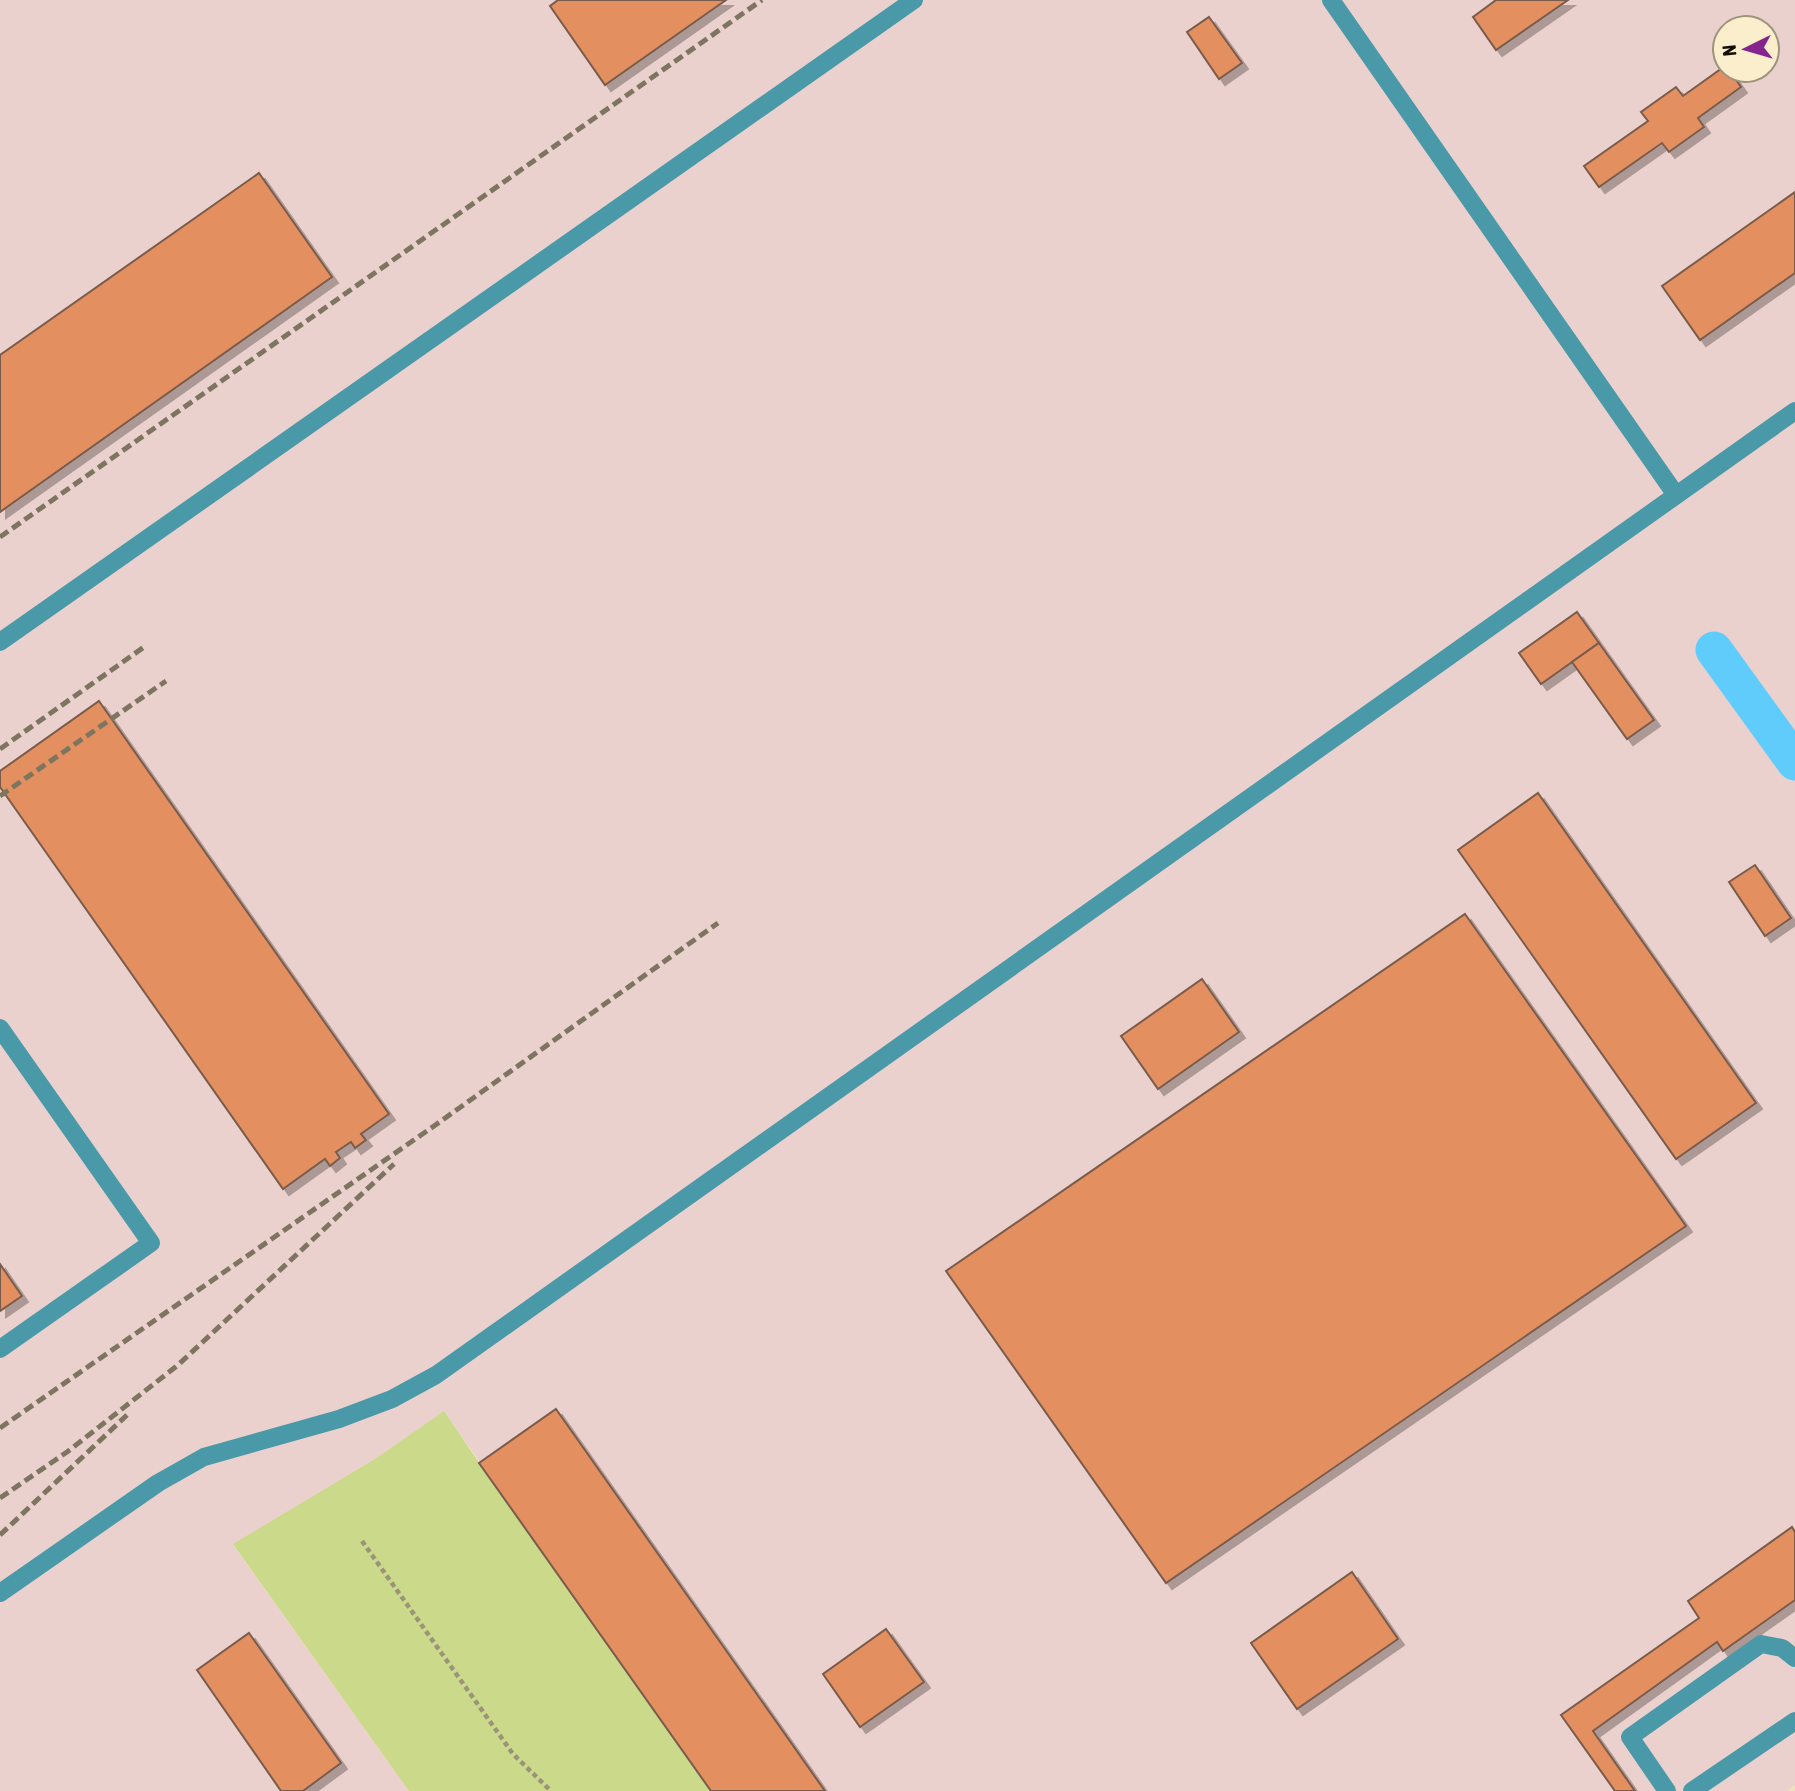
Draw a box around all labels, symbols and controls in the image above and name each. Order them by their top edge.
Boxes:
north arrow [1711,14,1781,84]
text: N [1718,44,1741,57]

